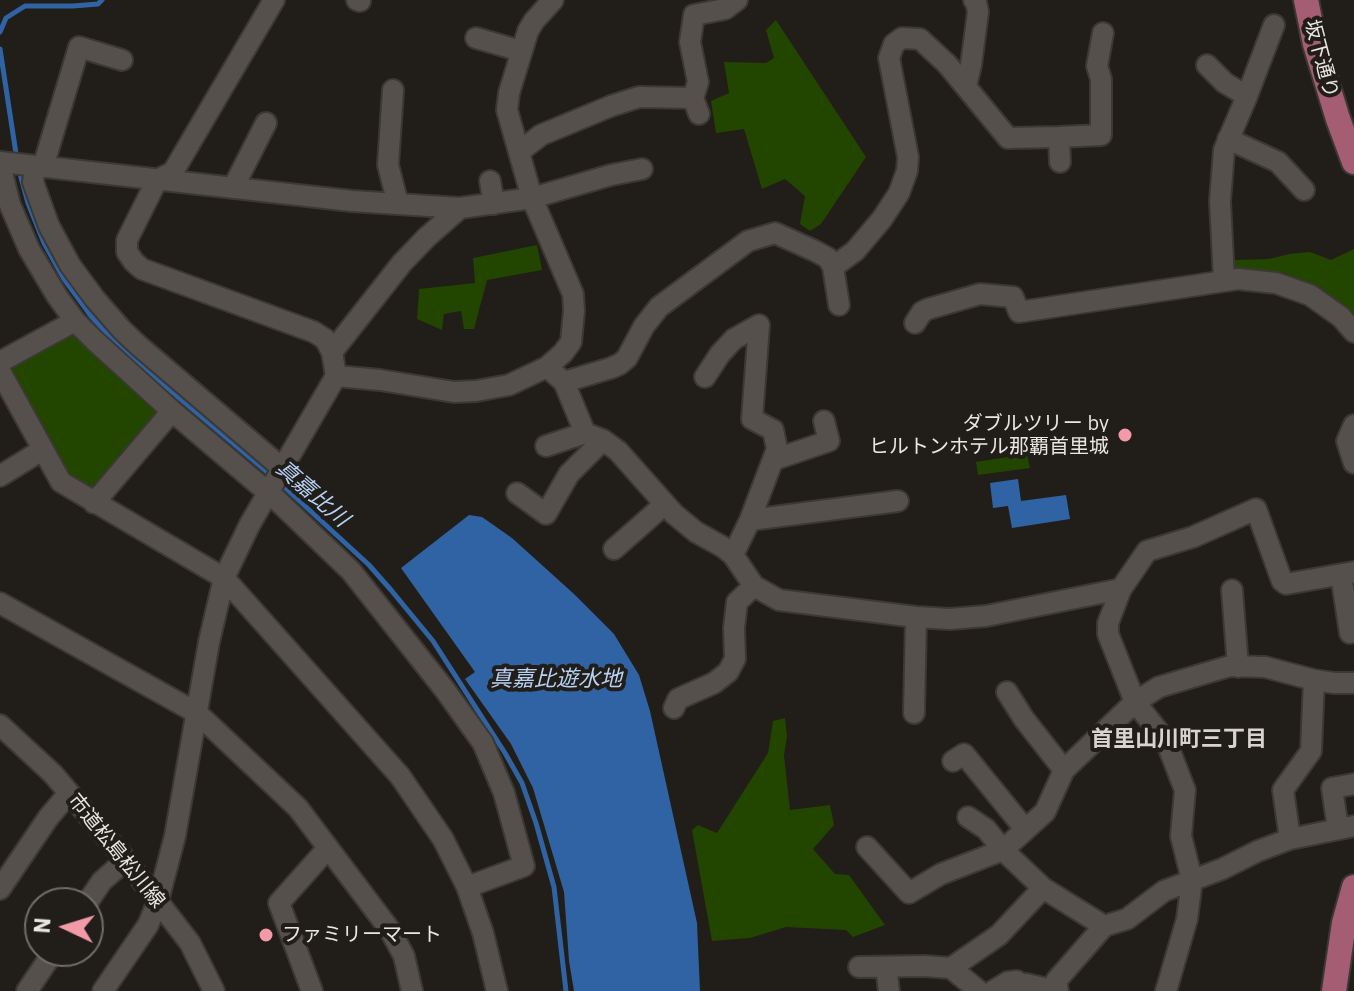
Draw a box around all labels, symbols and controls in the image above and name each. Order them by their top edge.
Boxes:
street label: 坂下通り [1299,17,1343,101]
place label: ダブルツリー by ヒルトンホテル那覇首里城 [869,412,1109,459]
marker: ダブルツリー by ヒルトンホテル那覇首里城 [1116,426,1134,444]
water label: 真嘉比川 [270,455,354,533]
water label: 真嘉比遊水地 [490,667,622,693]
district label: 首里山川町三丁目 [1091,727,1267,753]
street label: 市道松島松川線 [63,789,169,913]
north arrow [24,887,104,967]
text: N [27,916,57,934]
place label: ファミリーマート [282,923,442,947]
marker: ファミリーマート [257,926,275,944]

